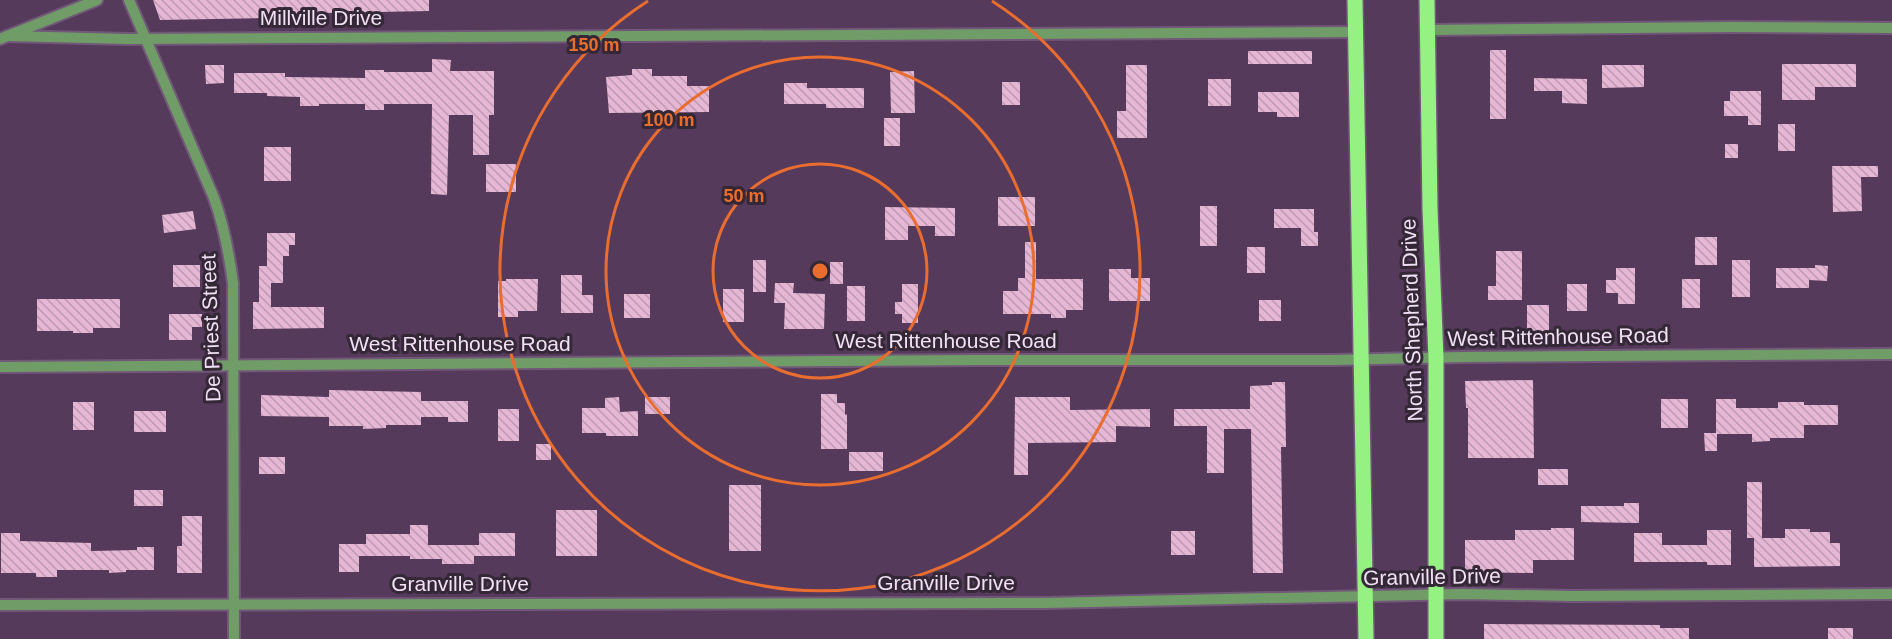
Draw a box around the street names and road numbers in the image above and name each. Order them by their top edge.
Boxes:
street label: Millville Drive [260,6,382,29]
street label: North Shepherd Drive [1396,218,1427,422]
street label: De Priest Street [196,253,225,402]
street label: West Rittenhouse Road [1447,323,1669,350]
street label: West Rittenhouse Road [835,329,1057,352]
street label: West Rittenhouse Road [349,332,571,355]
street label: Granville Drive [1363,564,1501,589]
street label: Granville Drive [877,571,1015,594]
street label: Granville Drive [391,572,529,595]

